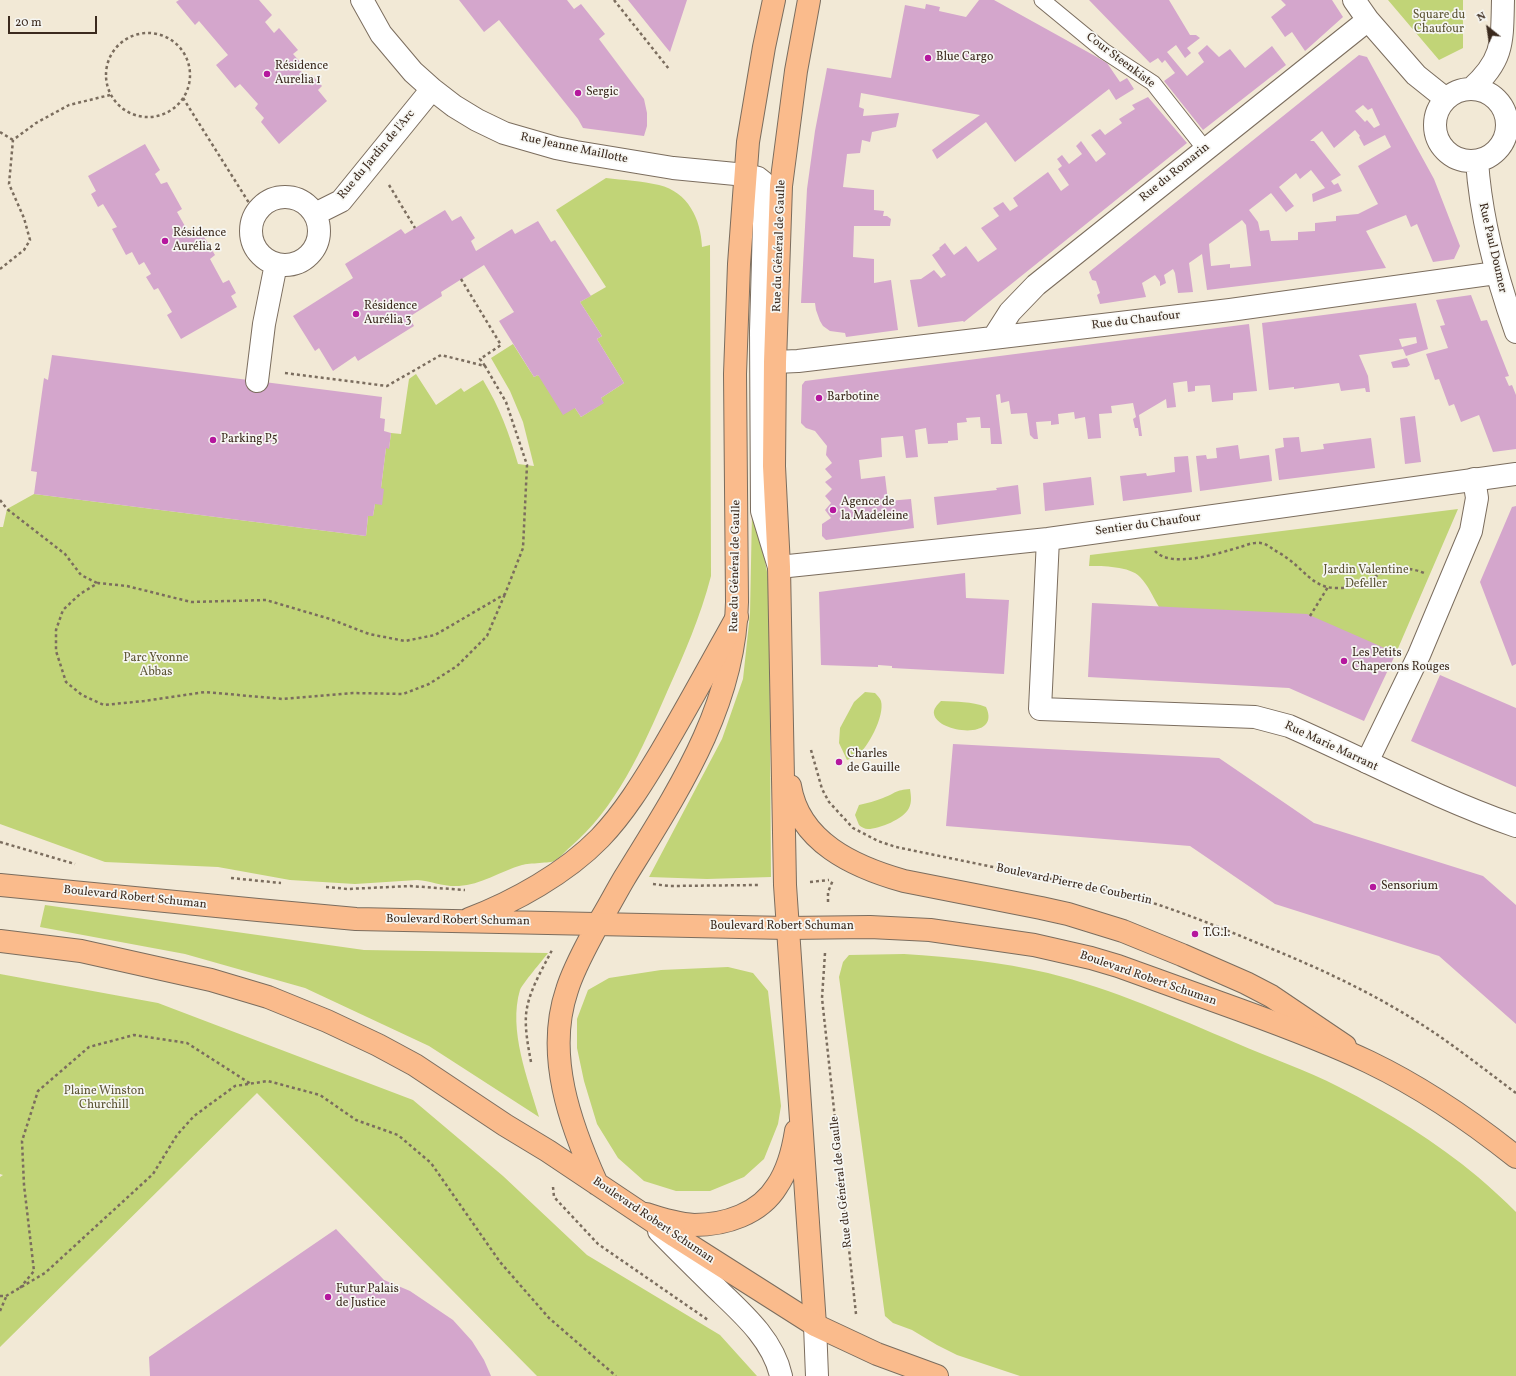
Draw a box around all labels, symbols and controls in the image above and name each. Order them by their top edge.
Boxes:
scale bar [10,8,99,34]
north arrow [1468,8,1508,48]
park label: Square du Chaufour [1413,9,1465,37]
text: N [1475,9,1489,26]
text: 20 m [15,15,42,31]
street label: Cour Steenkiste [1083,30,1157,92]
place label: Blue Cargo [936,51,993,65]
marker: Blue Cargo [923,53,933,63]
place label: Résidence Aurelia 1 [275,60,328,88]
marker: Résidence Aurelia 1 [262,69,272,79]
place label: Sergic [586,86,618,100]
marker: Sergic [573,88,583,98]
street label: Rue du Jardin de l'Arc [335,107,419,203]
street label: Rue Jeanne Maillotte [519,131,629,167]
street label: Rue du Romarin [1137,140,1213,206]
street label: Rue du Général de Gaulle [770,180,790,312]
street label: Rue Paul Doumer [1475,202,1509,294]
place label: Résidence Aurélia 2 [173,227,226,255]
marker: Résidence Aurélia 2 [160,236,170,246]
place label: Résidence Aurélia 3 [364,300,417,328]
street label: Rue du Chaufour [1091,308,1181,334]
marker: Résidence Aurélia 3 [351,309,361,319]
place label: Barbotine [827,391,879,405]
marker: Barbotine [814,393,824,403]
place label: Parking P5 [221,433,278,447]
marker: Parking P5 [208,435,218,445]
place label: Agence de la Madeleine [841,496,908,524]
street label: Rue du Général de Gaulle [728,500,744,632]
marker: Agence de la Madeleine [828,505,838,515]
street label: Sentier du Chaufour [1094,510,1202,540]
park label: Jardin Valentine Defeller [1323,564,1409,592]
place label: Les Petits Chaperons Rouges [1352,647,1450,675]
park label: Parc Yvonne Abbas [123,652,189,680]
marker: Les Petits Chaperons Rouges [1339,656,1349,666]
street label: Rue Marie Marrant [1282,719,1380,775]
place label: Charles de Gauille [847,748,900,776]
marker: Charles de Gauille [834,757,844,767]
street label: Boulevard Pierre de Coubertin [995,861,1153,909]
place label: Sensorium [1381,880,1438,894]
marker: Sensorium [1368,882,1378,892]
street label: Boulevard Robert Schuman [63,883,207,913]
street label: Boulevard Robert Schuman [386,913,530,929]
street label: Boulevard Robert Schuman [710,920,854,934]
place label: T.G.I. [1203,927,1230,941]
marker: T.G.I. [1190,929,1200,939]
street label: Boulevard Robert Schuman [1078,949,1218,1009]
park label: Plaine Winston Churchill [64,1085,144,1113]
street label: Rue du Général de Gaulle [828,1115,856,1249]
street label: Boulevard Robert Schuman [589,1175,717,1267]
place label: Futur Palais de Justice [336,1283,399,1311]
marker: Futur Palais de Justice [323,1292,333,1302]

